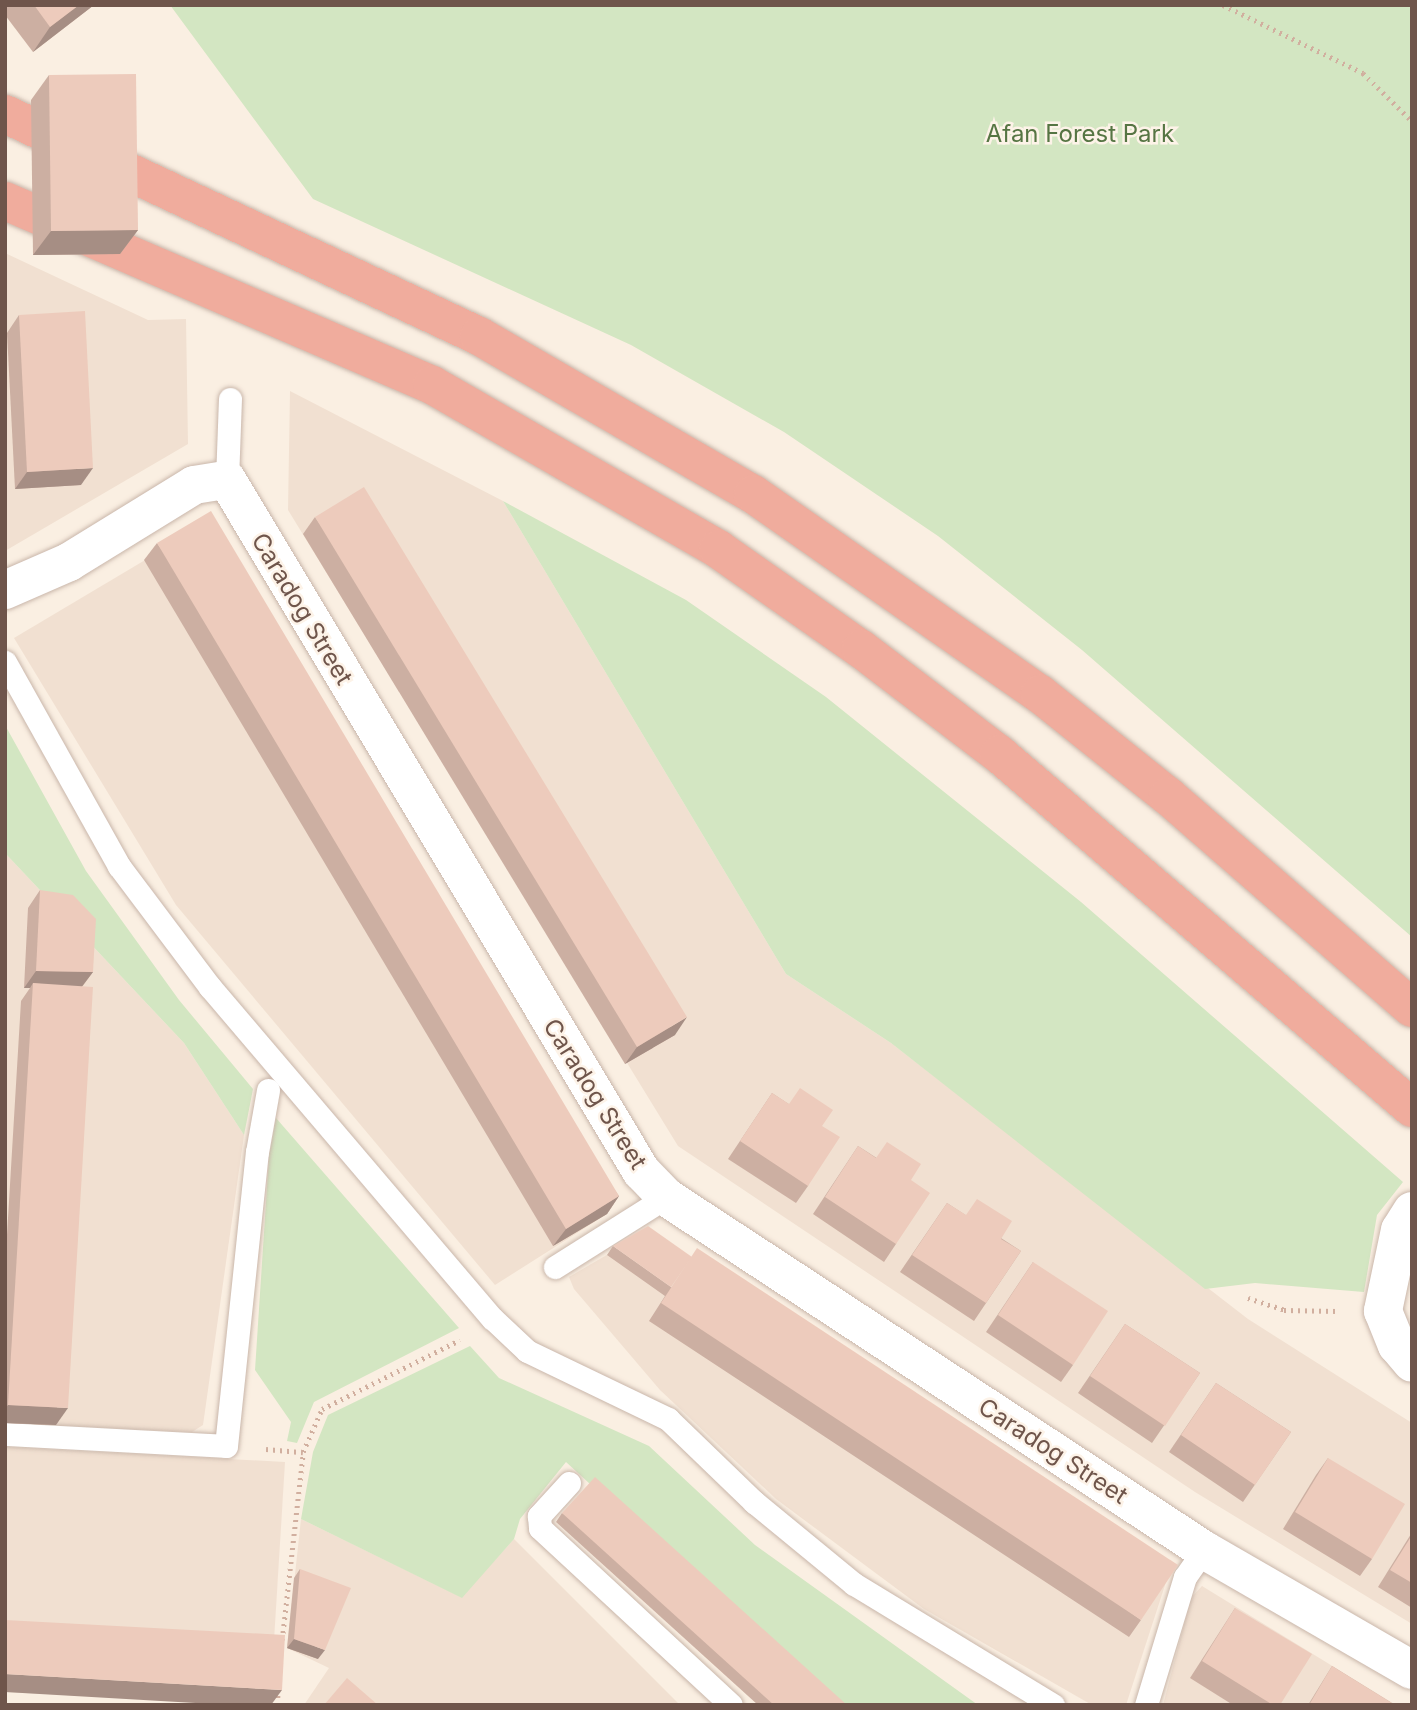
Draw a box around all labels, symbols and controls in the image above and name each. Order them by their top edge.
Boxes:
park label: Afan Forest Park [986,120,1174,148]
street label: Caradog Street [245,528,359,690]
street label: Caradog Street [537,1014,653,1174]
street label: Caradog Street [973,1392,1133,1510]

